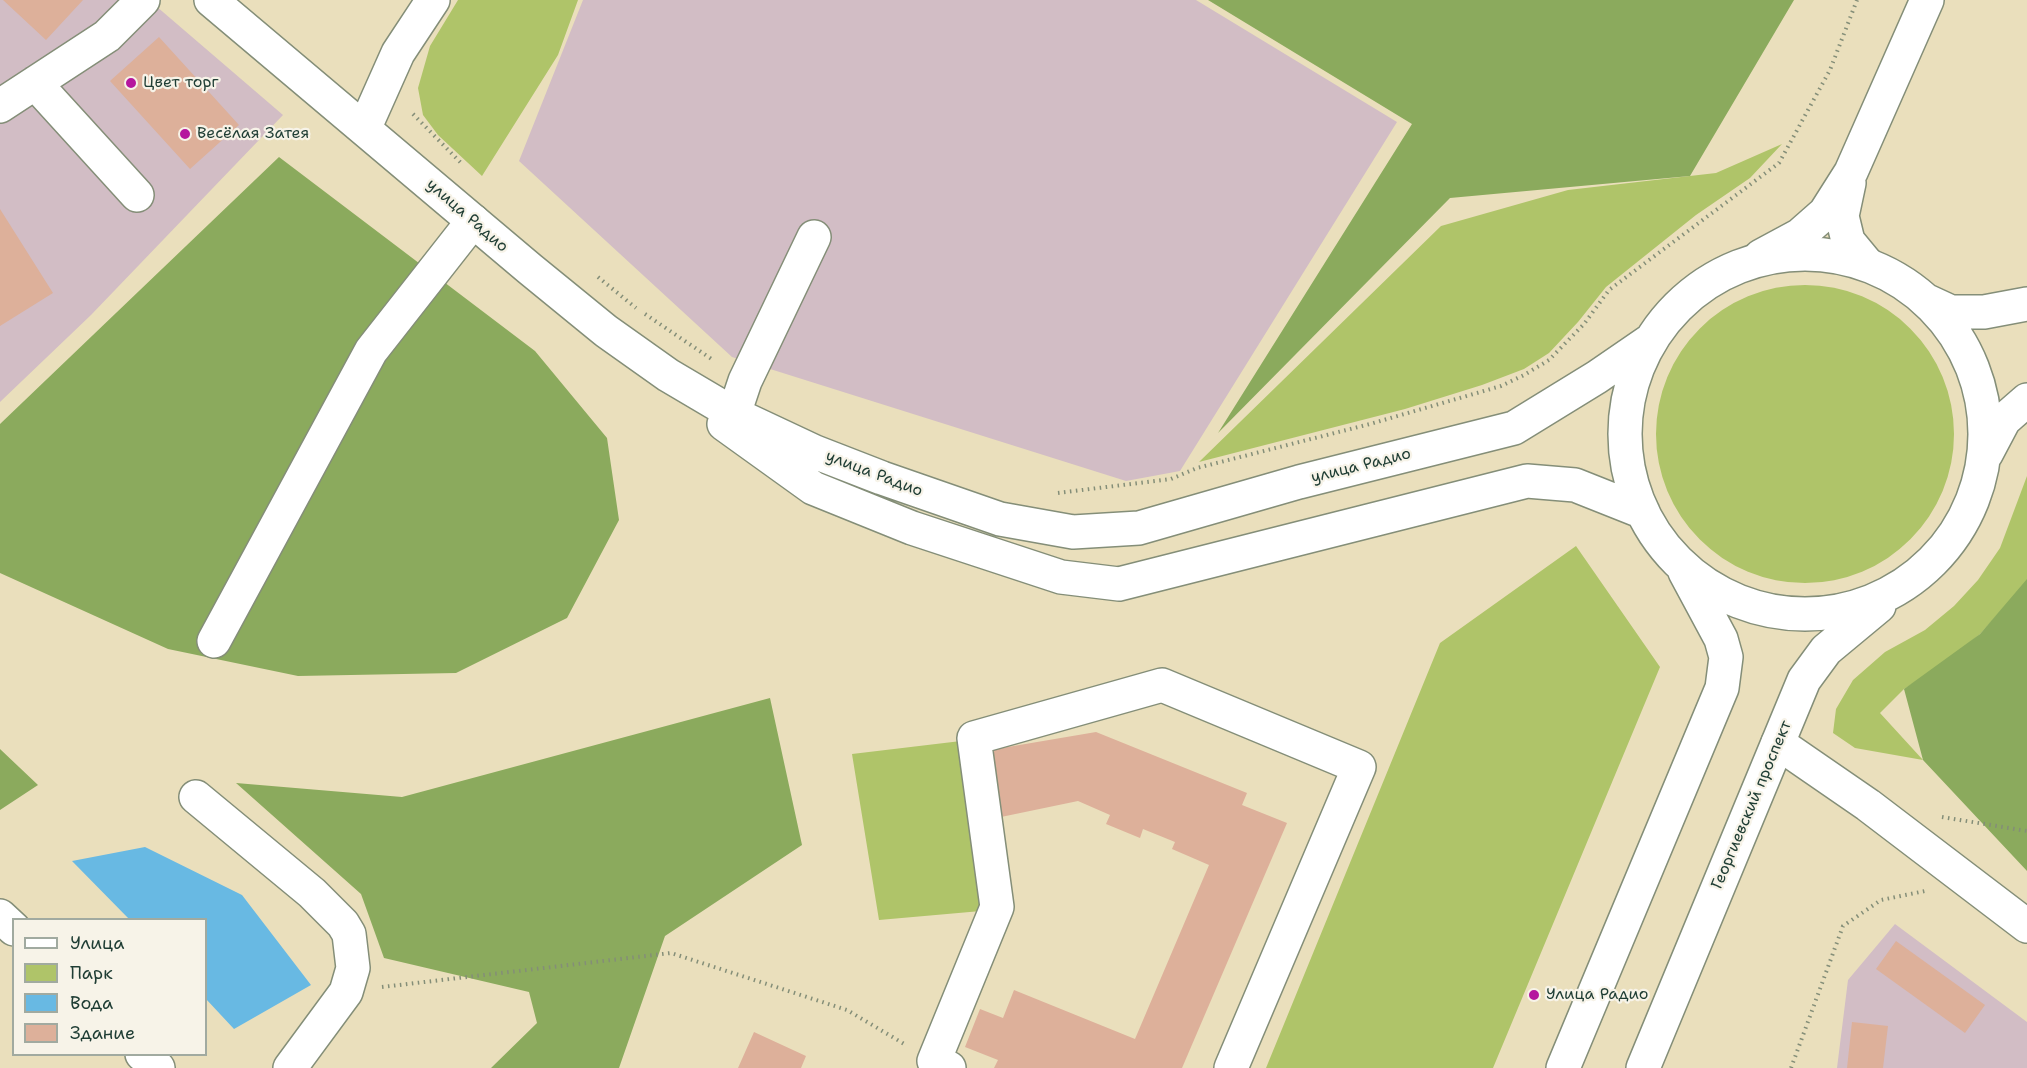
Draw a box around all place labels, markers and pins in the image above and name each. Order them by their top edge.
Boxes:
place label: Цвет торг [143,73,219,93]
marker: Цвет торг [124,76,138,90]
place label: Весёлая Затея [197,124,309,144]
marker: Весёлая Затея [178,127,192,141]
place label: Улица Радио [1546,985,1648,1005]
marker: Улица Радио [1527,988,1541,1002]

